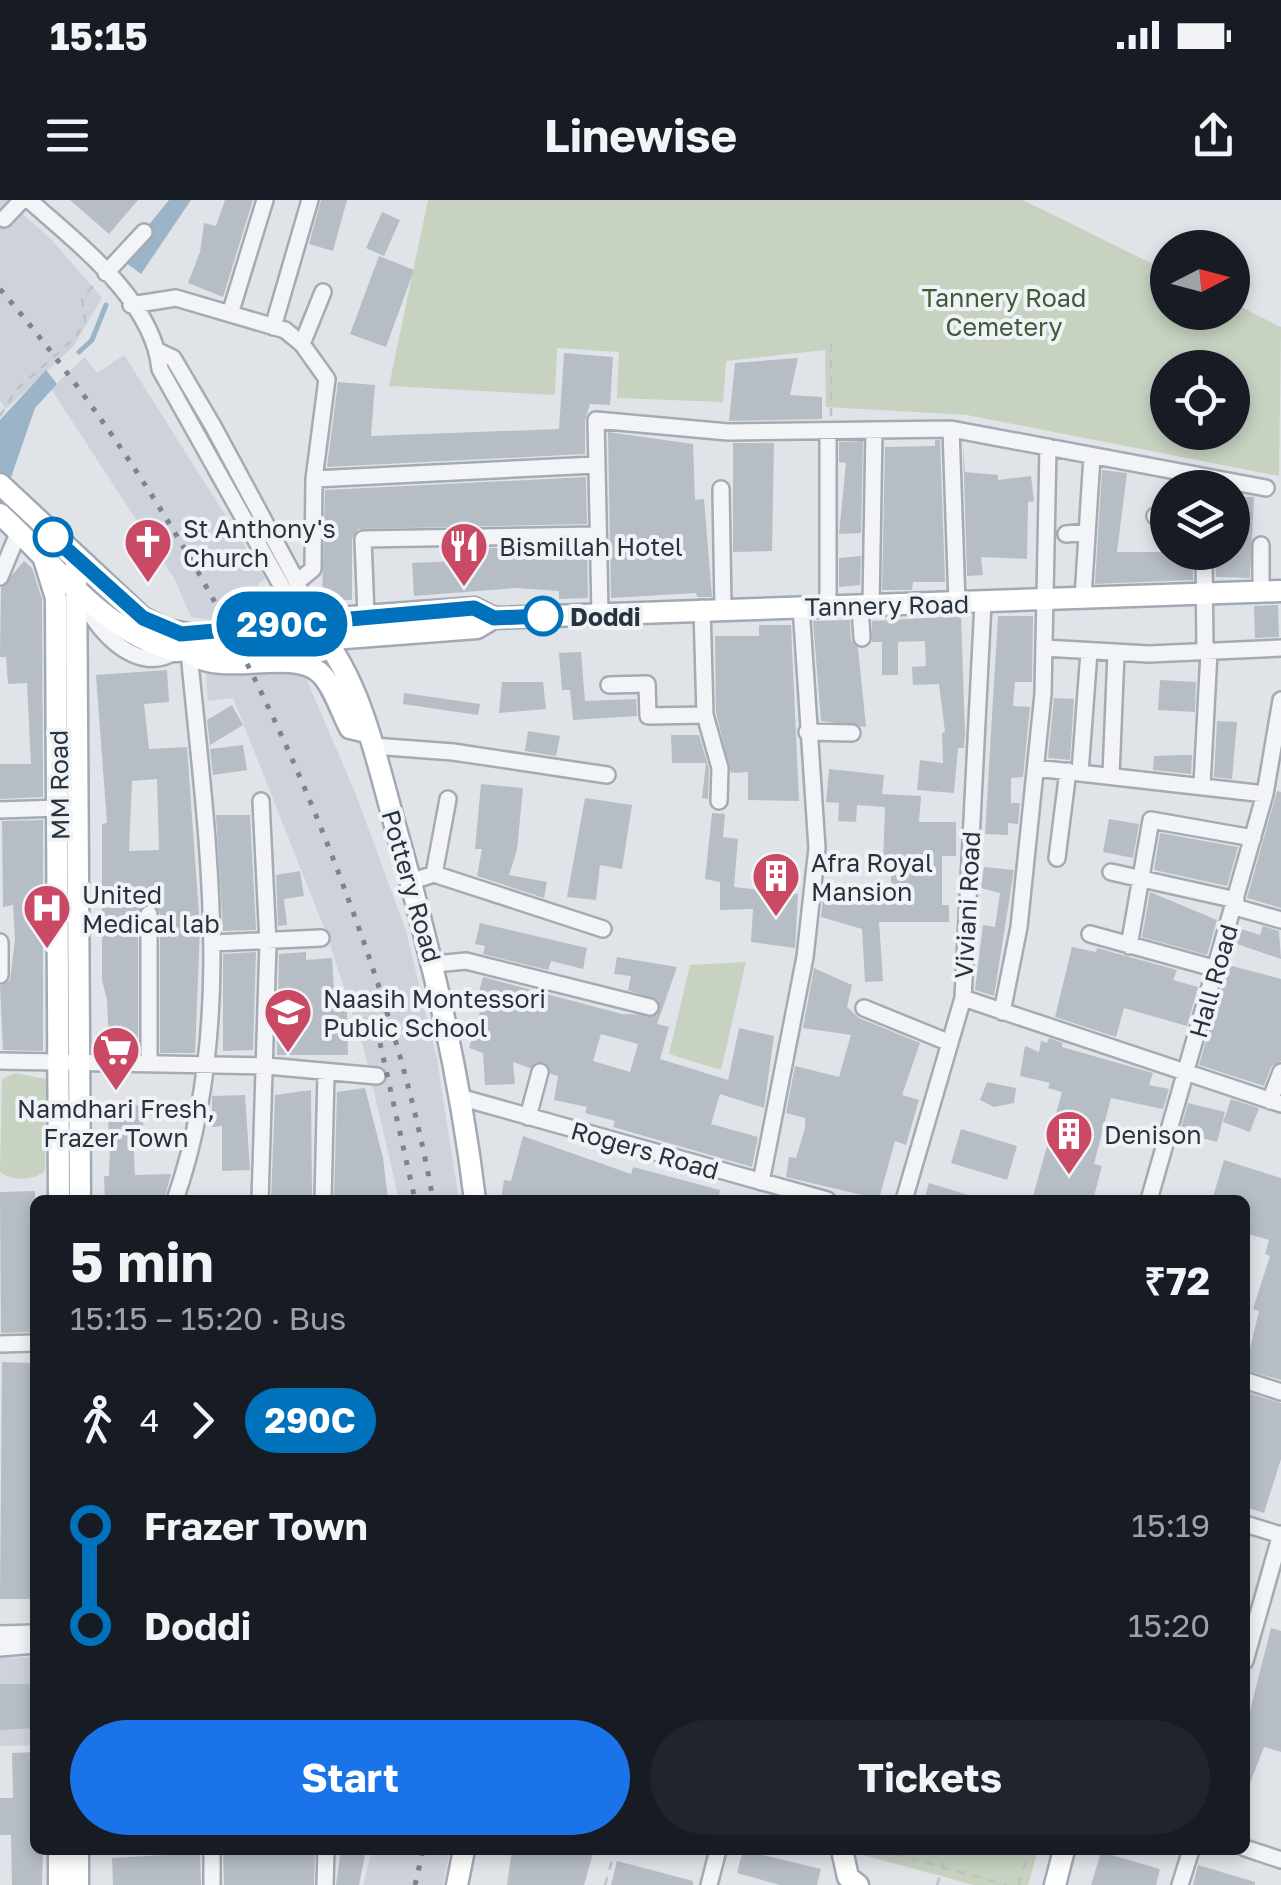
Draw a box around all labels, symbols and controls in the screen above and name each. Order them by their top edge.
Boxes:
text: 15:15 [50,13,148,58]
icon: menu [40,108,95,163]
text: Linewise [544,108,737,162]
icon: share [1186,108,1241,163]
north arrow [1150,230,1250,330]
map controls [1150,230,1250,570]
park label: Tannery Road Cemetery [922,282,1086,342]
button: locate [1150,350,1250,450]
button: layers [1150,470,1250,570]
place label: St Anthony's Church [183,513,336,573]
church icon: St Anthony's Church [122,516,174,584]
unlabelled marker [34,518,72,556]
restaurant icon: Bismillah Hotel [438,520,490,588]
place label: Bismillah Hotel [499,531,683,562]
street label: Tannery Road [804,588,970,622]
line badge: 290C [212,592,352,656]
marker: Doddi [524,597,562,635]
place label: Doddi [570,601,640,632]
text: 290C [236,603,328,645]
street label: MM Road [43,729,75,841]
street label: Pottery Road [375,806,449,966]
street label: Viviani Road [948,830,986,980]
place label: Afra Royal Mansion [811,847,933,907]
building icon: Afra Royal Mansion [750,850,802,918]
place label: United Medical lab [82,879,220,939]
hospital icon: United Medical lab [21,882,73,950]
street label: Hall Road [1182,921,1244,1041]
place label: Naasih Montessori Public School [323,983,546,1043]
school or university icon: Naasih Montessori Public School [262,986,314,1054]
supermarket icon: Namdhari Fresh, Frazer Town [90,1024,142,1092]
place label: Namdhari Fresh, Frazer Town [17,1093,215,1153]
building icon: Denison [1043,1108,1095,1176]
street label: Rogers Road [568,1114,722,1186]
place label: Denison [1104,1119,1202,1150]
text: 5 min [70,1228,214,1294]
text: ₹72 [1144,1258,1210,1303]
text: 15:15 – 15:20 · Bus [70,1299,346,1337]
icon: walk [70,1393,125,1448]
icon: forward [175,1393,230,1448]
text: 290C [265,1399,356,1441]
text: 4 [140,1401,160,1439]
text: Frazer Town [144,1503,368,1548]
text: 15:19 [1131,1506,1210,1544]
text: Doddi [144,1603,251,1648]
text: 15:20 [1128,1606,1210,1644]
button: Start [70,1720,630,1835]
button: Tickets [650,1720,1210,1835]

